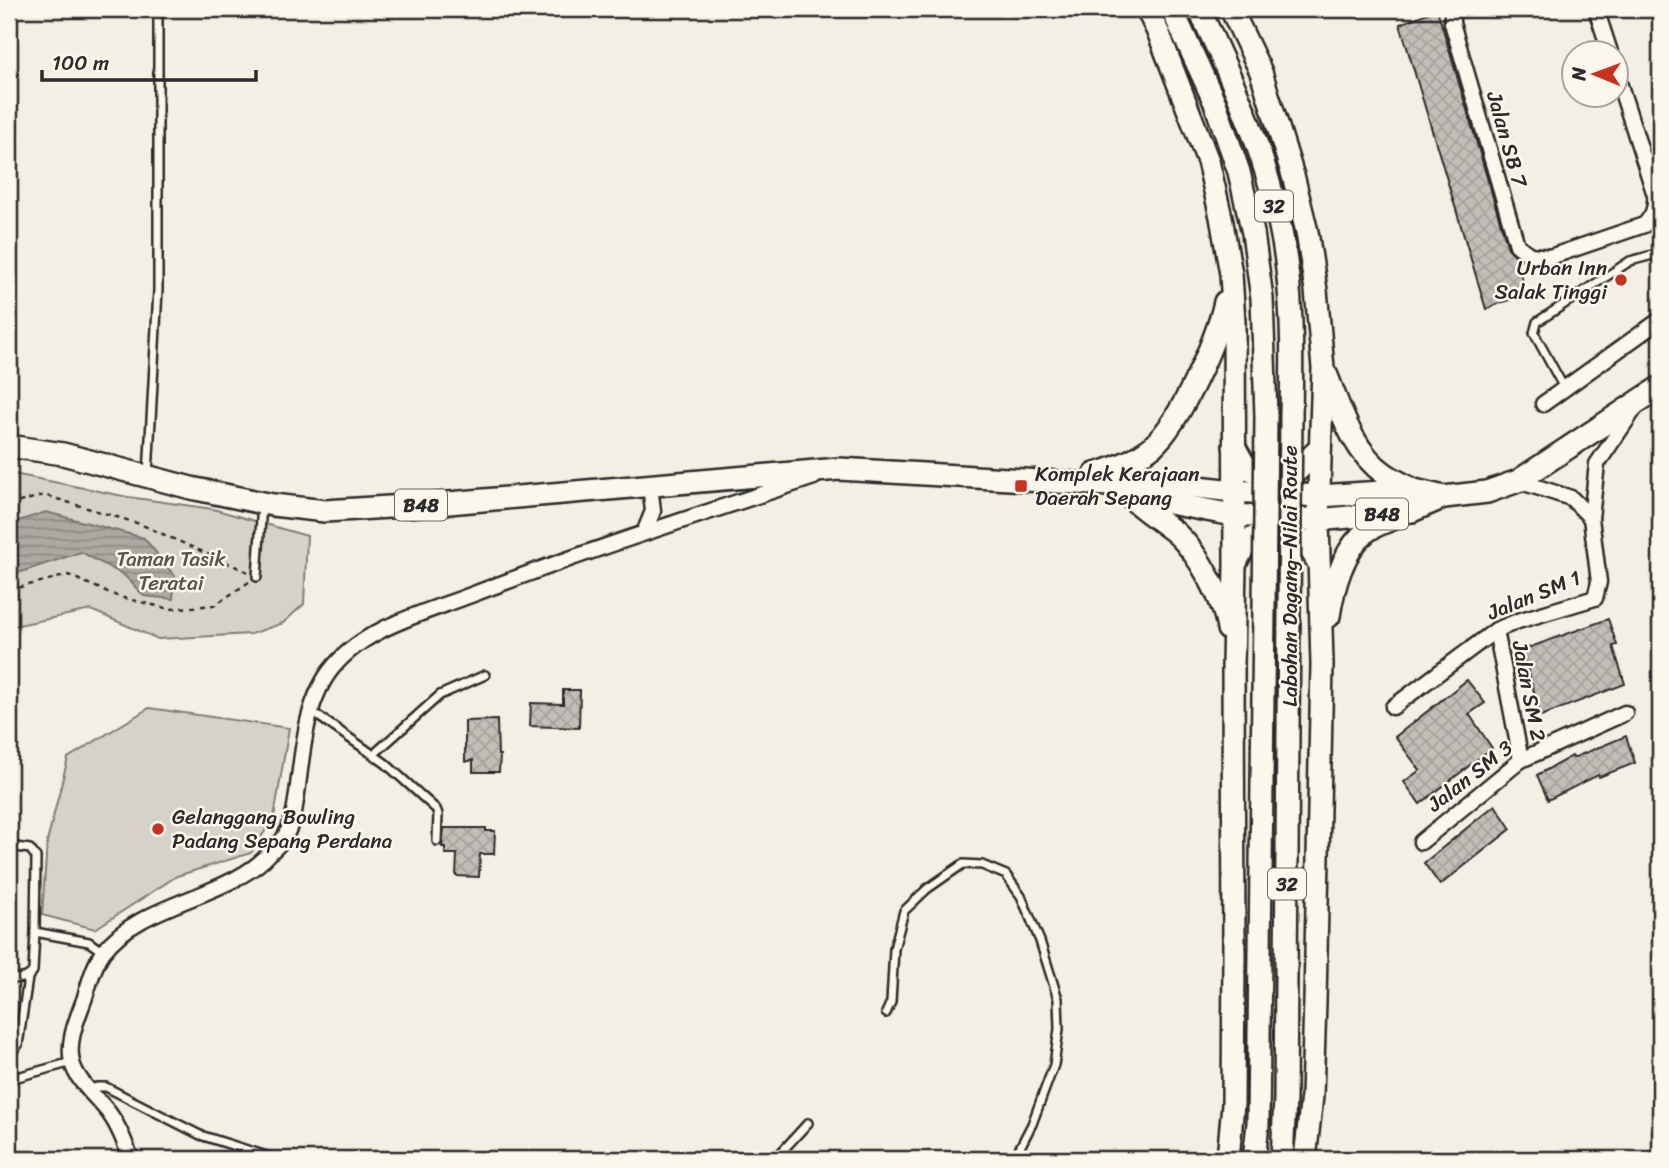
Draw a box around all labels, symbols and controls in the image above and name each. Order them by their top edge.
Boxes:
scale bar [42,38,256,82]
north arrow [1560,38,1630,108]
text: 100 m [52,44,109,82]
text: N [1562,66,1595,82]
street label: Jalan SB 7 [1475,86,1539,193]
road number: 32 [1255,190,1293,222]
place label: Urban Inn Salak Tinggi [1495,249,1608,311]
marker: Urban Inn Salak Tinggi [1613,272,1629,288]
street label: Labohan Dagang–Nilai Route [1271,445,1309,707]
place label: Komplek Kerajaan Daerah Sepang [1035,455,1200,517]
marker: Komplek Kerajaan Daerah Sepang [1013,478,1029,494]
road number: B48 [395,490,447,520]
road number: B48 [1356,499,1408,530]
park label: Taman Tasik Teratai [116,540,226,602]
street label: Jalan SM 1 [1480,559,1587,631]
street label: Jalan SM 2 [1500,637,1557,744]
street label: Jalan SM 3 [1418,730,1522,823]
place label: Gelanggang Bowling Padang Sepang Perdana [172,798,393,860]
marker: Gelanggang Bowling Padang Sepang Perdana [150,821,166,837]
road number: 32 [1268,869,1306,900]

